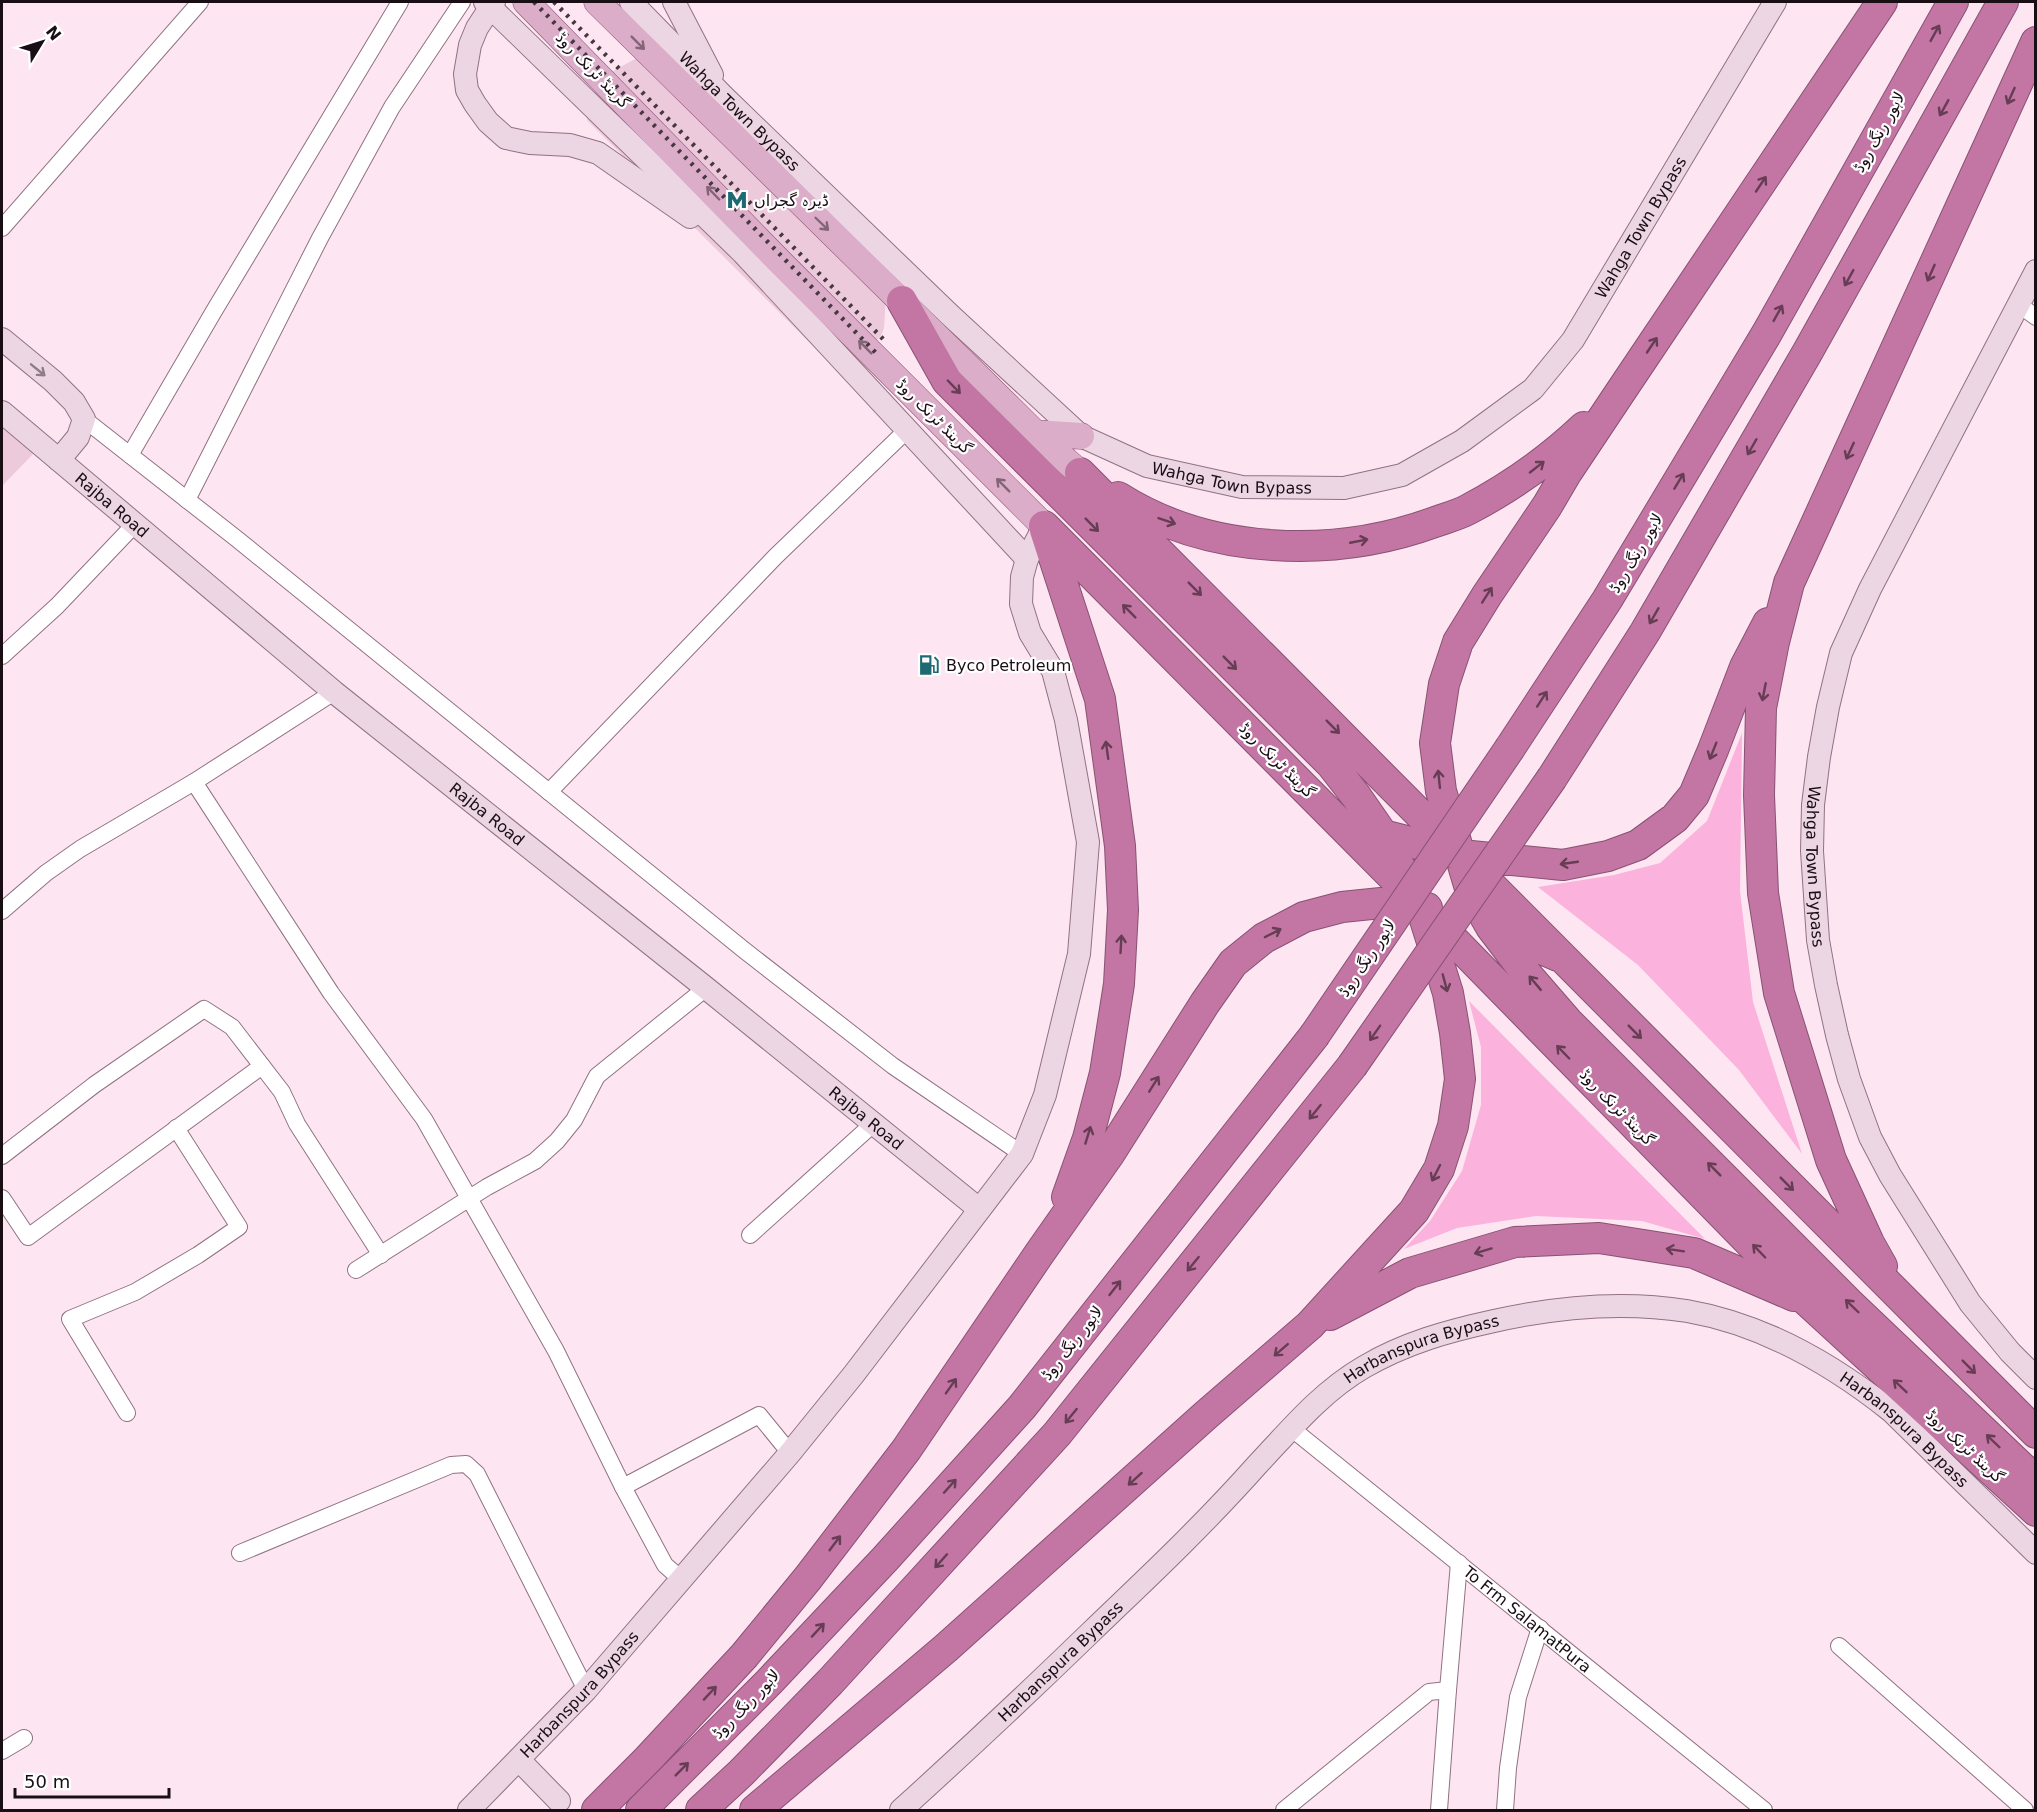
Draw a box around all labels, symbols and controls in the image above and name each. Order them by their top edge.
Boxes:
north arrow [12,12,72,72]
text: N [42,22,65,44]
one-way arrow [1929,25,1941,42]
street label: گرینڈ ٹرنک روڈ [551,28,634,113]
one-way arrow [631,36,646,50]
street label: Wahga Town Bypass [675,47,804,175]
one-way arrow [2005,86,2017,104]
street label: لاہور رنگ روڈ [1849,89,1910,176]
one-way arrow [1938,98,1949,116]
street label: Wahga Town Bypass [1591,153,1690,302]
one-way arrow [1755,176,1767,193]
one-way arrow [706,186,720,201]
metro station icon: ڈیرہ گجراں [725,188,749,212]
place label: ڈیرہ گجراں [754,191,829,211]
one-way arrow [815,216,830,231]
one-way arrow [1925,264,1936,282]
one-way arrow [1843,269,1855,286]
one-way arrow [1772,305,1784,322]
one-way arrow [1646,338,1658,354]
one-way arrow [858,339,872,354]
one-way arrow [30,363,45,377]
street label: گرینڈ ٹرنک روڈ [892,374,976,459]
one-way arrow [946,380,961,395]
one-way arrow [1746,438,1758,455]
one-way arrow [1844,441,1855,459]
street label: Wahga Town Bypass [1150,458,1312,497]
one-way arrow [1529,461,1545,474]
street label: Rajba Road [71,468,153,541]
one-way arrow [1673,473,1685,490]
one-way arrow [995,477,1010,492]
street label: لاہور رنگ روڈ [1605,510,1668,596]
one-way arrow [1157,516,1176,527]
one-way arrow [1084,518,1099,533]
one-way arrow [1349,535,1368,546]
one-way arrow [1188,581,1203,596]
one-way arrow [1481,588,1493,604]
one-way arrow [1122,604,1137,619]
one-way arrow [1648,607,1660,624]
fuel station icon: Byco Petroleum [917,653,941,677]
place label: Byco Petroleum [946,656,1071,675]
one-way arrow [1222,656,1237,670]
one-way arrow [1758,682,1769,702]
one-way arrow [1535,691,1548,708]
street label: گرینڈ ٹرنک روڈ [1235,718,1319,803]
one-way arrow [1325,719,1340,734]
one-way arrow [1102,740,1113,760]
one-way arrow [1707,741,1718,759]
one-way arrow [1433,770,1444,789]
street label: Rajba Road [446,778,528,849]
street label: Wahga Town Bypass [1802,784,1829,949]
one-way arrow [1560,858,1580,869]
street label: لاہور رنگ روڈ [1334,916,1401,1001]
one-way arrow [1264,927,1281,939]
one-way arrow [1116,934,1127,954]
one-way arrow [1440,973,1451,992]
one-way arrow [1528,975,1541,991]
one-way arrow [1627,1024,1642,1039]
one-way arrow [1369,1025,1381,1041]
one-way arrow [1556,1044,1571,1059]
street label: گرینڈ ٹرنک روڈ [1575,1065,1658,1150]
one-way arrow [1148,1076,1160,1093]
street label: Rajba Road [825,1082,907,1154]
one-way arrow [1309,1103,1322,1119]
one-way arrow [1083,1126,1094,1145]
one-way arrow [1707,1161,1722,1176]
one-way arrow [1430,1163,1441,1181]
one-way arrow [1780,1177,1795,1192]
one-way arrow [1751,1244,1766,1259]
one-way arrow [1666,1245,1686,1256]
one-way arrow [1474,1246,1493,1257]
one-way arrow [1187,1255,1200,1271]
one-way arrow [1109,1280,1122,1296]
one-way arrow [1845,1299,1860,1314]
street label: لاہور رنگ روڈ [1037,1302,1108,1384]
street label: Harbanspura Bypass [1340,1311,1501,1387]
one-way arrow [1274,1343,1289,1357]
one-way arrow [1962,1359,1977,1374]
street label: Harbanspura Bypass [1836,1367,1973,1491]
one-way arrow [945,1378,957,1395]
one-way arrow [1892,1379,1907,1393]
street label: گرینڈ ٹرنک روڈ [1922,1405,2008,1488]
one-way arrow [1065,1408,1078,1424]
one-way arrow [1986,1434,2001,1448]
one-way arrow [1128,1472,1143,1486]
one-way arrow [943,1479,957,1494]
one-way arrow [828,1535,841,1551]
one-way arrow [934,1553,948,1568]
street label: To Frm SalamatPura [1459,1561,1595,1676]
street label: Harbanspura Bypass [994,1597,1127,1725]
one-way arrow [811,1622,825,1637]
street label: Harbanspura Bypass [516,1627,642,1761]
street label: لاہور رنگ روڈ [708,1665,784,1743]
one-way arrow [703,1685,717,1700]
scale bar [15,1761,170,1799]
one-way arrow [675,1762,690,1777]
text: 50 m [24,1771,70,1792]

